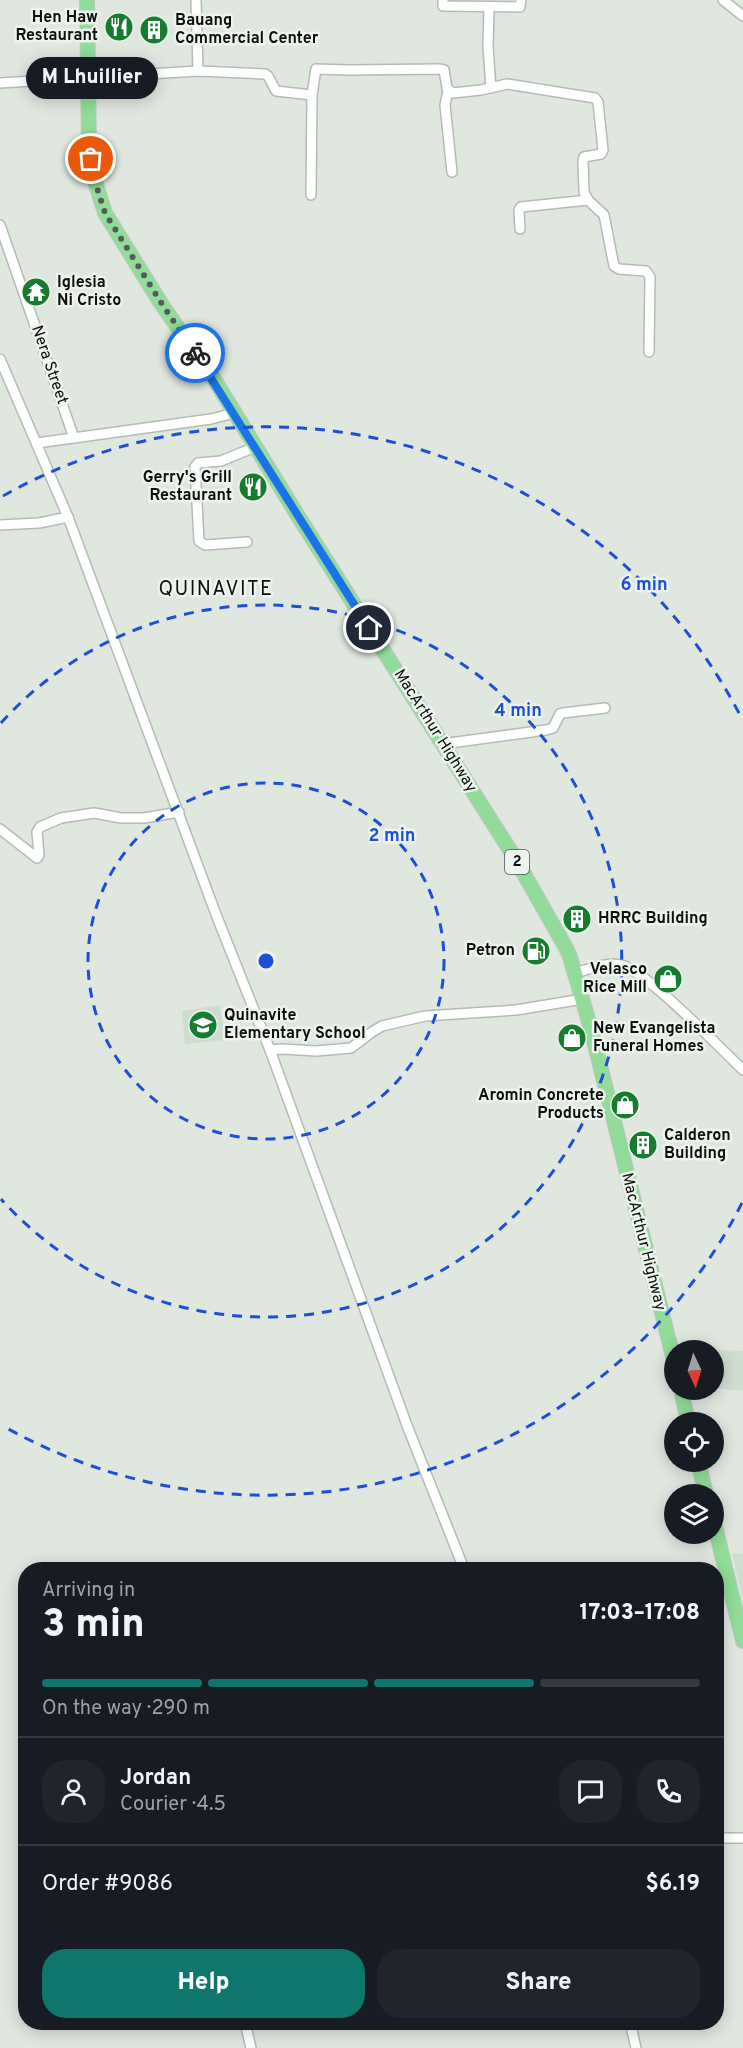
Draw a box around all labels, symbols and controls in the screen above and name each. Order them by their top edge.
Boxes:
place label: Hen Haw Restaurant [15,8,98,46]
restaurant icon: Hen Haw Restaurant [103,11,135,43]
place label: Bauang Commercial Center [175,11,319,49]
building icon: Bauang Commercial Center [138,14,170,46]
callout: M Lhuillier [25,57,157,99]
text: M Lhuillier [42,65,142,91]
pin [65,133,116,184]
icon: bag [74,142,107,175]
place label: Iglesia Ni Cristo [57,273,121,311]
temple icon: Iglesia Ni Cristo [20,276,52,308]
street label: Nera Street [26,323,72,407]
courier [165,323,225,383]
icon: bike [179,337,212,370]
place label: Gerry's Grill Restaurant [143,468,232,506]
restaurant icon: Gerry's Grill Restaurant [237,471,269,503]
text: 6 min [620,574,668,597]
district label: QUINAVITE [158,577,274,603]
pin [343,602,394,653]
icon: home [352,611,385,644]
street label: MacArthur Highway [389,666,481,796]
text: 4 min [494,700,542,723]
text: 2 min [368,825,416,848]
road number: 2 [505,850,529,874]
building icon: HRRC Building [561,903,593,935]
place label: HRRC Building [598,909,708,929]
fuel station icon: Petron [520,935,552,967]
place label: Petron [466,941,515,961]
centre of rings [256,951,276,971]
place label: Velasco Rice Mill [583,960,647,998]
shop icon: Velasco Rice Mill [652,963,684,995]
place label: Quinavite Elementary School [224,1006,366,1044]
school or university icon: Quinavite Elementary School [187,1009,219,1041]
place label: New Evangelista Funeral Homes [593,1019,715,1057]
shop icon: New Evangelista Funeral Homes [556,1022,588,1054]
place label: Aromin Concrete Products [478,1086,604,1124]
shop icon: Aromin Concrete Products [609,1089,641,1121]
place label: Calderon Building [664,1126,731,1164]
building icon: Calderon Building [627,1129,659,1161]
street label: MacArthur Highway [616,1171,670,1313]
north arrow [664,1340,724,1400]
map controls [664,1340,724,1544]
button: locate [664,1412,724,1472]
button: layers [664,1484,724,1544]
text: Arriving in [42,1578,135,1604]
text: 17:03–17:08 [579,1600,700,1627]
text: 3 min [42,1602,145,1651]
text: On the way · 290 m [42,1696,210,1722]
button: person [42,1760,105,1823]
button: chat [559,1760,622,1823]
button: phone [637,1760,700,1823]
text: Jordan [120,1765,191,1792]
text: Courier · 4.5 [120,1792,226,1818]
text: Order #9086 [42,1871,173,1898]
text: $6.19 [646,1871,700,1898]
button: Help [42,1949,365,2018]
button: Share [377,1949,700,2018]

